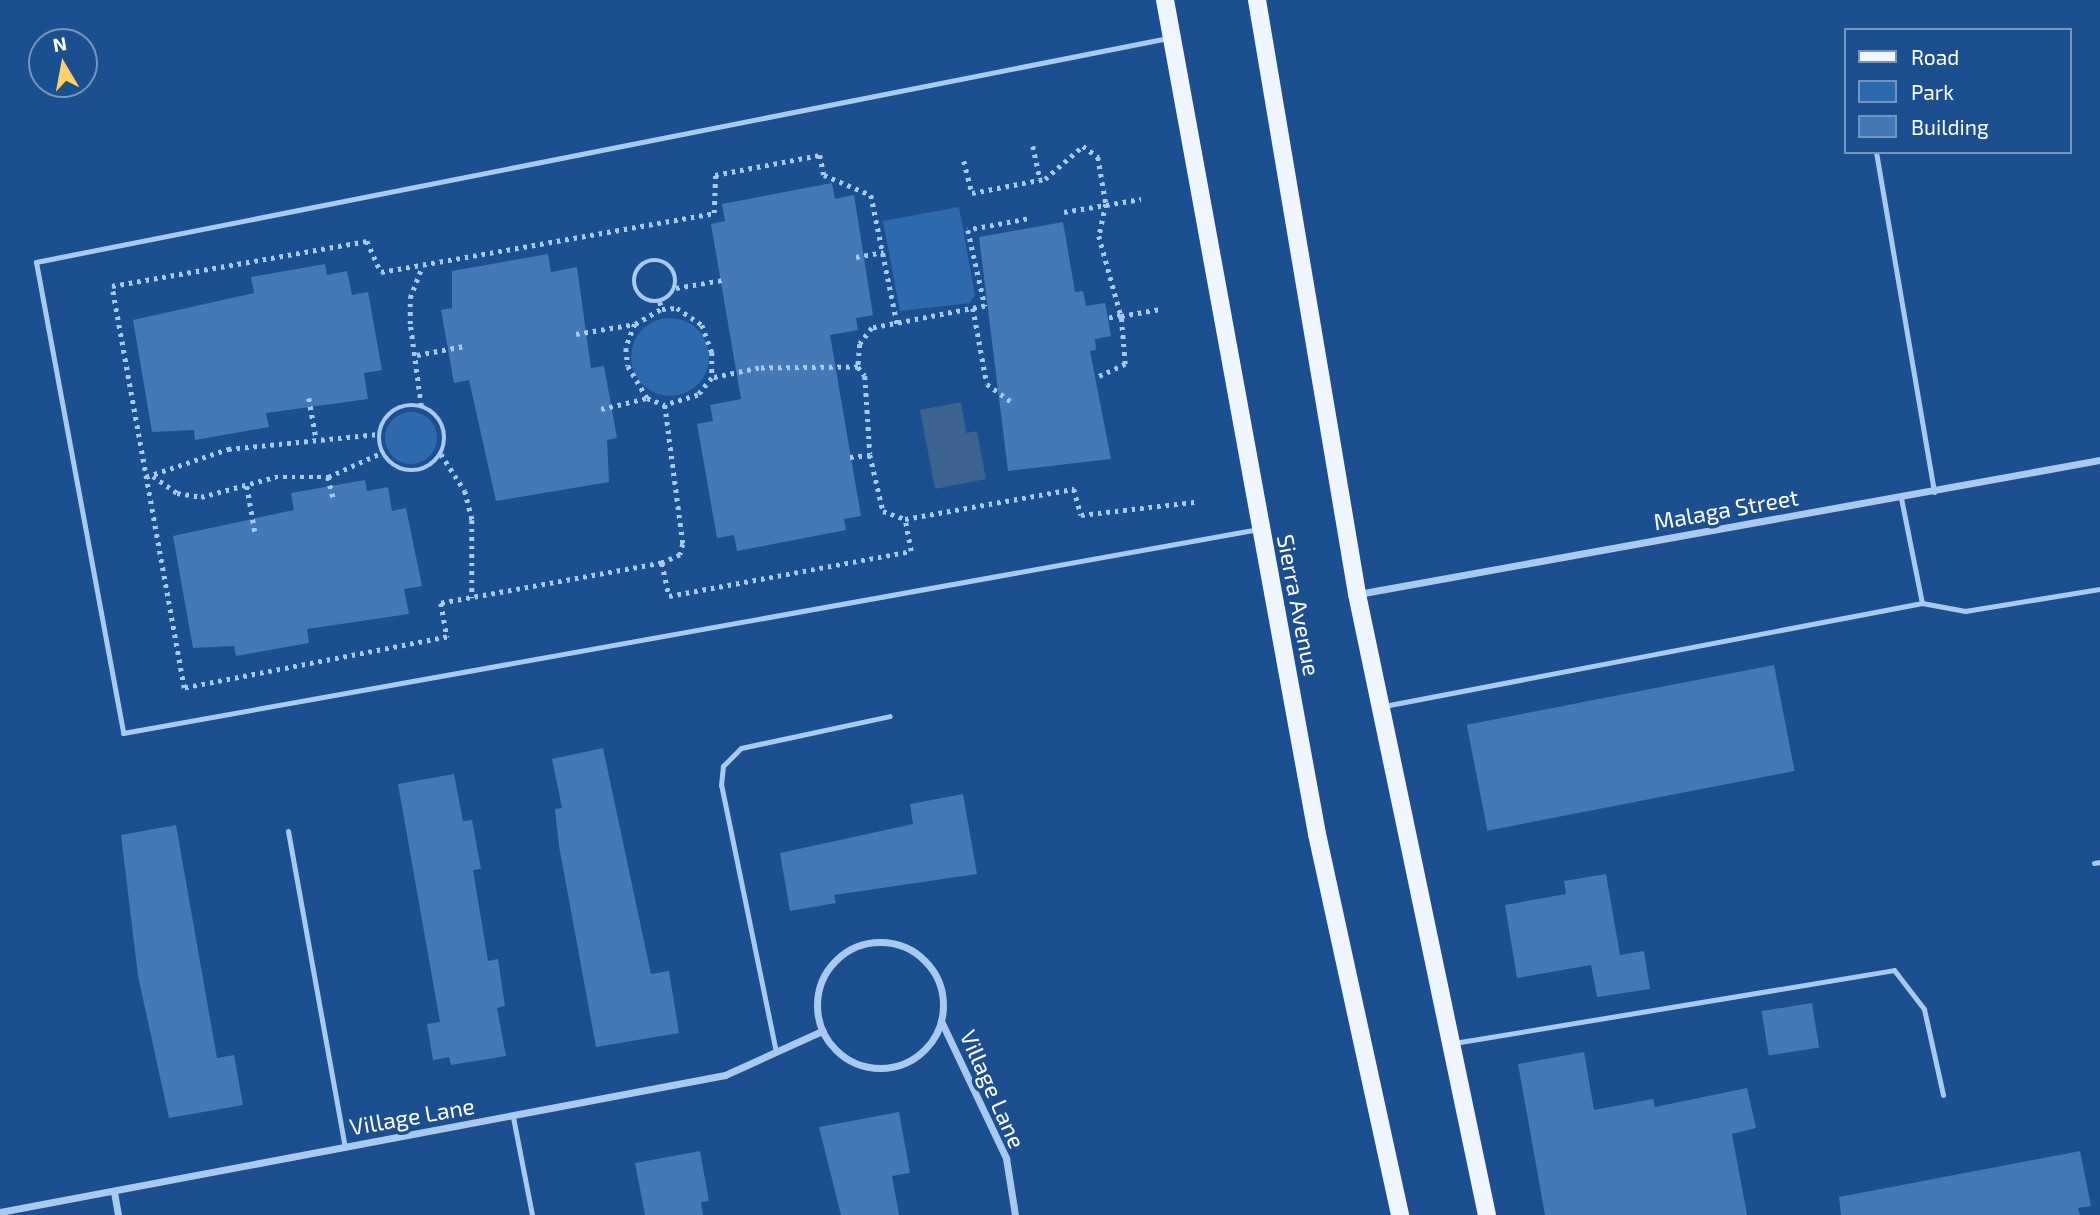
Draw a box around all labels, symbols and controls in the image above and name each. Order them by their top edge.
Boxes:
north arrow [28,28,98,98]
legend [1844,28,2072,154]
text: N [51,31,68,56]
text: Road [1911,44,1959,69]
text: Park [1911,79,1954,104]
text: Building [1911,114,1989,139]
street label: Malaga Street [1651,483,1801,535]
street label: Sierra Avenue [1272,532,1326,678]
street label: Village Lane [955,1026,1031,1152]
street label: Village Lane [347,1091,477,1141]

